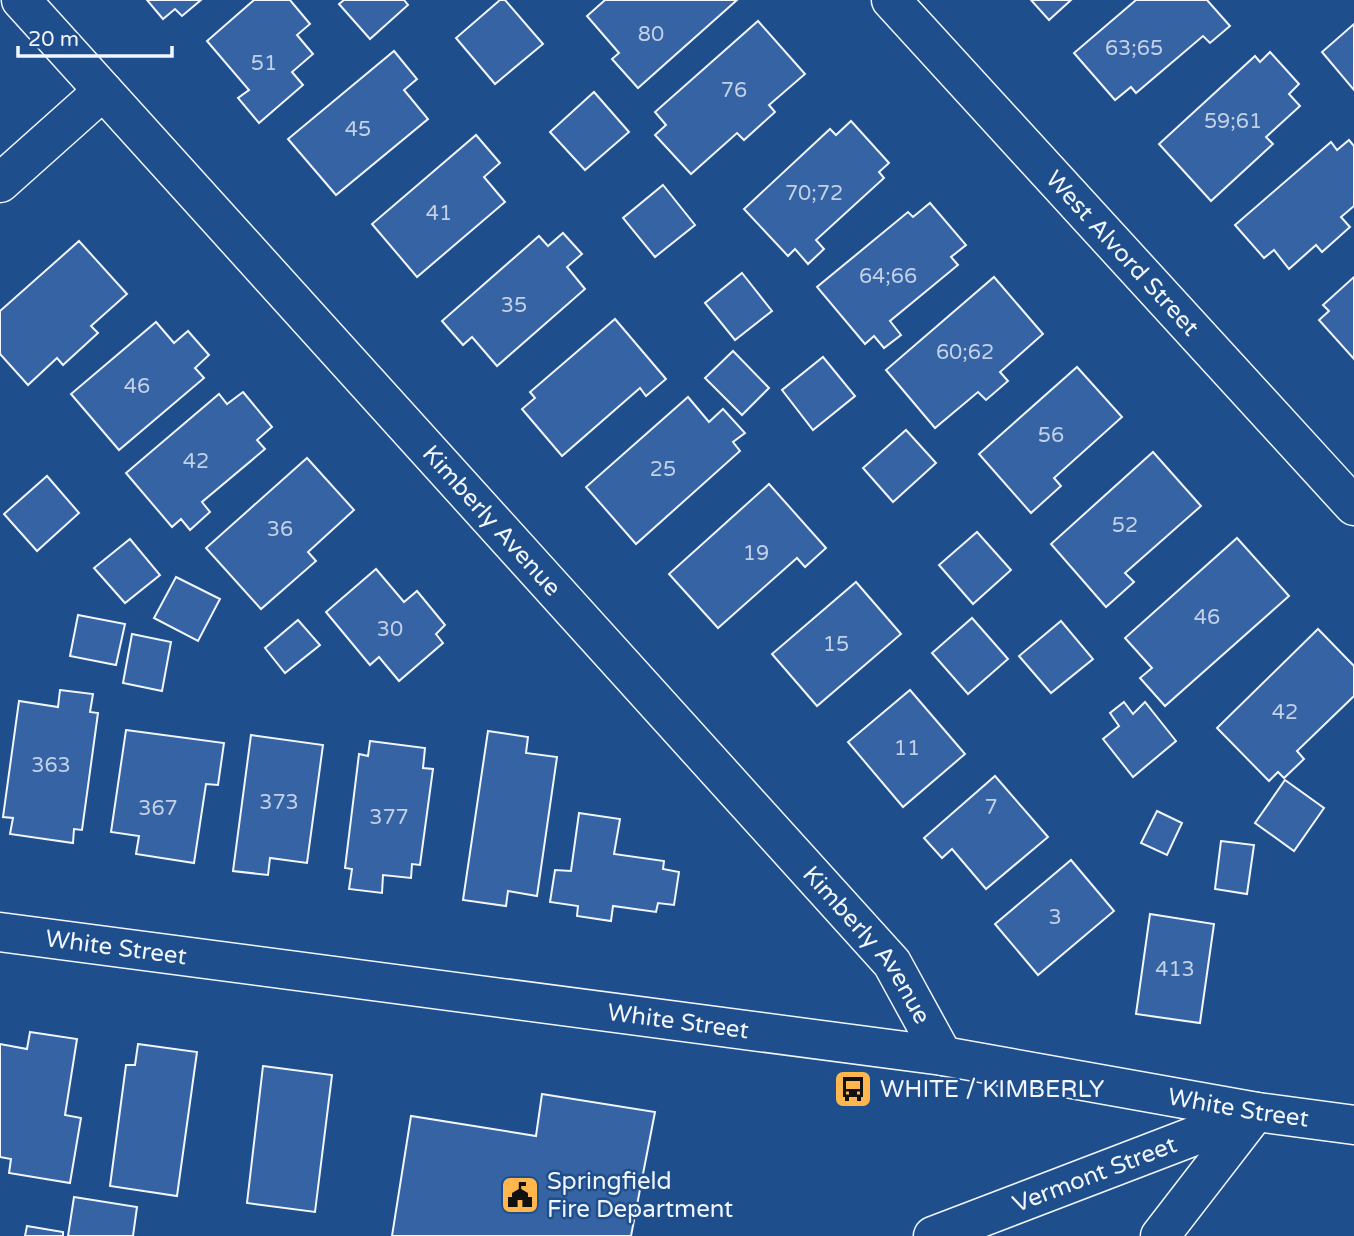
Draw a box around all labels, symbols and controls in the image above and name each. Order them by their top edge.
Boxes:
scale bar [18,14,172,58]
house number: 80 [638,22,664,47]
text: 20 m [28,27,79,52]
house number: 63;65 [1105,36,1163,61]
house number: 51 [251,51,277,76]
house number: 76 [721,78,747,103]
house number: 59;61 [1204,109,1262,134]
house number: 45 [345,117,371,142]
street label: West Alvord Street [1040,165,1205,342]
house number: 70;72 [785,181,843,206]
house number: 41 [426,201,452,226]
house number: 64;66 [859,264,917,289]
house number: 35 [501,293,527,318]
house number: 60;62 [936,340,994,365]
house number: 46 [124,374,150,399]
house number: 56 [1038,423,1064,448]
street label: Kimberly Avenue [416,439,567,602]
house number: 42 [183,449,209,474]
house number: 25 [650,457,676,482]
house number: 52 [1112,513,1138,538]
house number: 36 [267,517,293,542]
house number: 19 [743,541,769,566]
house number: 46 [1194,605,1220,630]
house number: 30 [377,617,403,642]
house number: 15 [823,632,849,657]
house number: 42 [1272,700,1298,725]
house number: 11 [894,736,920,761]
house number: 363 [31,753,71,778]
house number: 373 [259,790,299,815]
house number: 7 [984,795,998,820]
house number: 367 [138,796,178,821]
house number: 377 [369,805,409,830]
street label: Kimberly Avenue [797,860,937,1029]
house number: 3 [1048,905,1062,930]
street label: White Street [44,924,188,971]
house number: 413 [1155,957,1195,982]
street label: White Street [606,998,751,1045]
bus stop icon: WHITE / KIMBERLY [832,1068,874,1110]
place label: WHITE / KIMBERLY [880,1075,1104,1104]
street label: White Street [1166,1082,1311,1133]
street label: Vermont Street [1009,1130,1181,1219]
place label: Springfield Fire Department [547,1167,733,1224]
public building icon: Springfield Fire Department [499,1174,541,1216]

